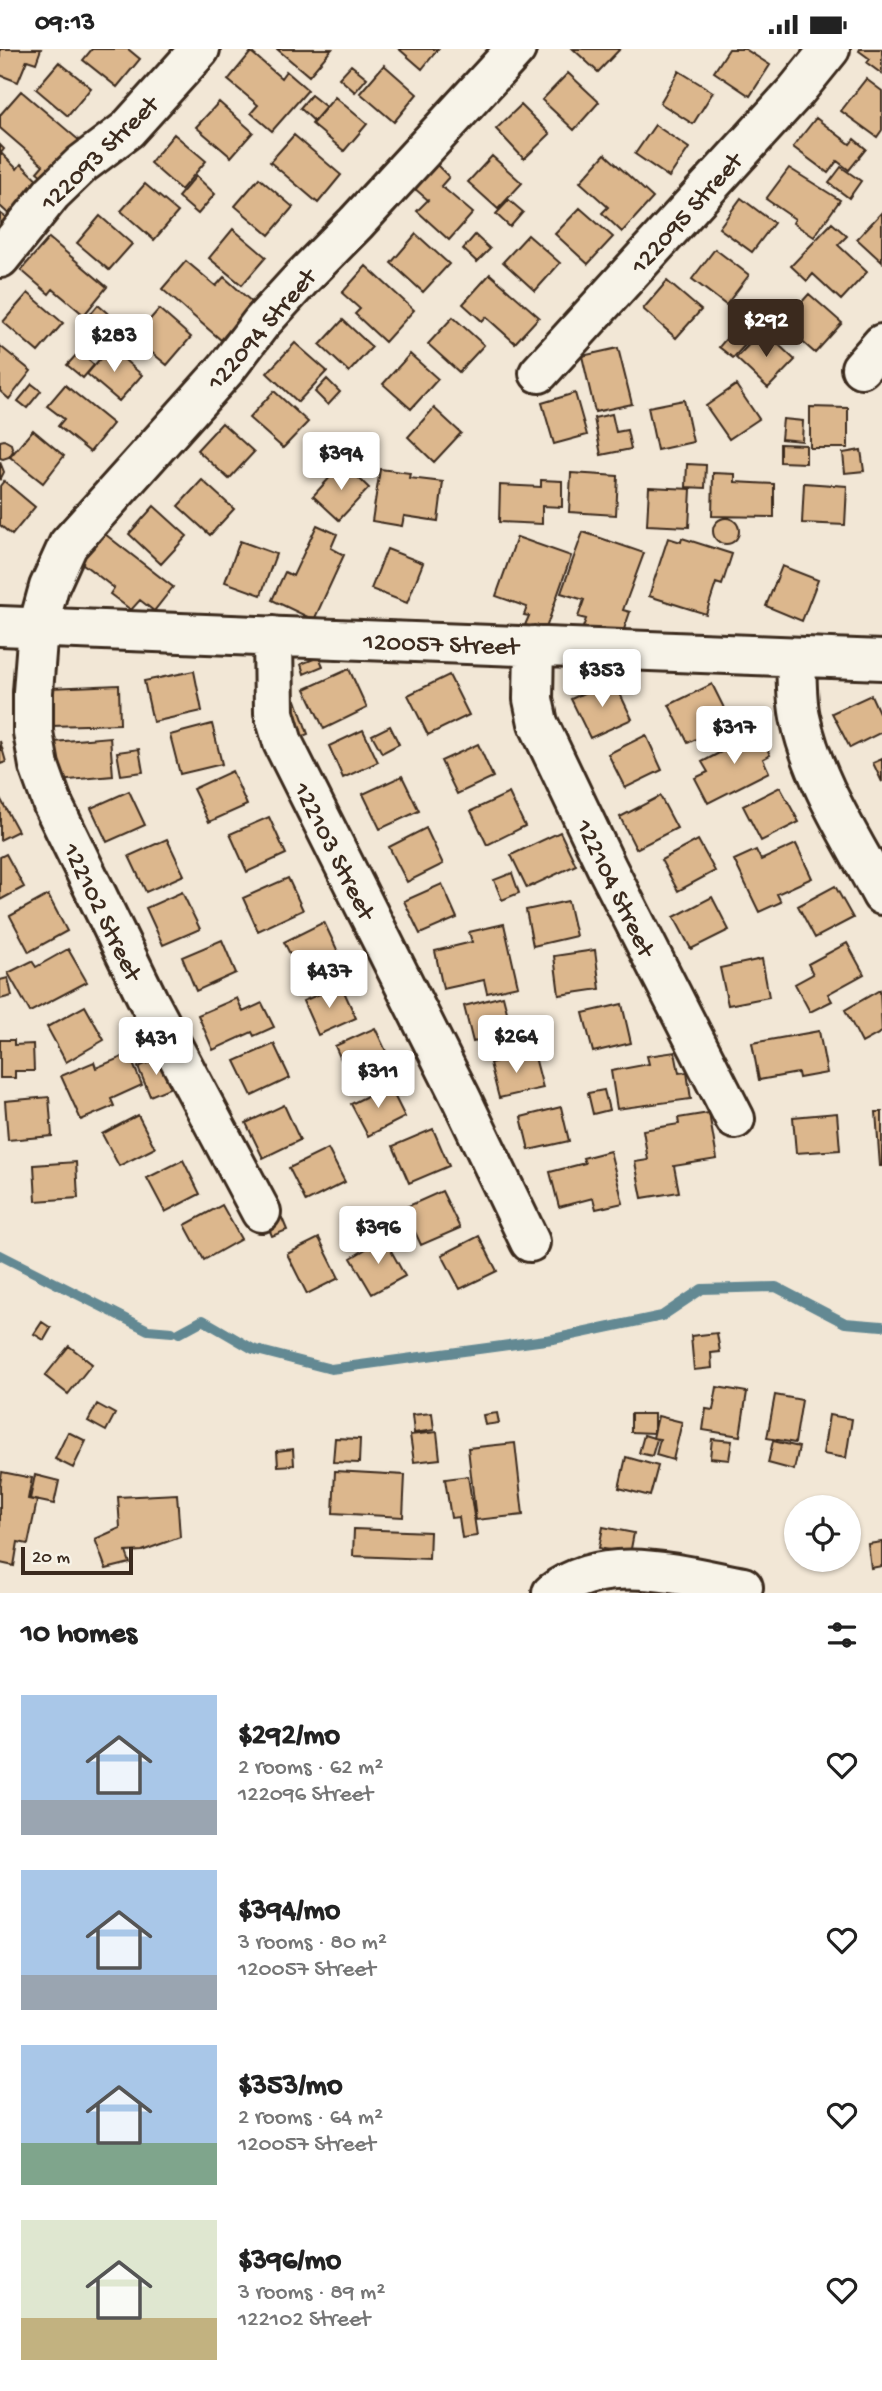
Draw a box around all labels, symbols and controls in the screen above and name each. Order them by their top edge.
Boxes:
text: 09:13 [35,9,95,40]
street label: 122093 Street [35,89,169,220]
street label: 122095 Street [625,146,753,283]
street label: 122094 Street [201,262,326,399]
pin: $292 [725,299,807,359]
text: $292 [744,308,788,335]
pin: $283 [73,315,155,374]
text: $283 [91,323,137,350]
pin: $394 [300,433,382,492]
text: $394 [319,441,363,468]
street label: 120057 Street [362,628,521,665]
pin: $353 [561,649,643,709]
text: $353 [579,658,625,685]
pin: $317 [693,707,775,766]
text: $317 [712,715,756,742]
street label: 122103 Street [284,777,381,928]
street label: 122104 Street [566,814,661,965]
street label: 122102 Street [53,838,148,989]
pin: $437 [288,951,370,1010]
text: $437 [306,959,352,986]
pin: $264 [475,1016,557,1075]
pin: $431 [115,1017,197,1077]
text: $264 [494,1024,538,1051]
text: $431 [135,1026,177,1053]
pin: $311 [337,1051,419,1110]
text: $311 [358,1059,398,1086]
pin: $396 [337,1207,419,1266]
text: $396 [355,1215,401,1242]
map controls [784,1495,861,1572]
button: locate [784,1495,861,1572]
scale bar [21,1544,133,1576]
text: 20 m [32,1547,70,1570]
icon: filters [823,1616,861,1654]
text: 10 homes [21,1618,137,1653]
text: $292/mo [238,1720,340,1755]
icon: home [77,1723,161,1807]
icon: heart [823,1746,861,1784]
text: 2 rooms · 62 m² [238,1755,383,1782]
text: 122096 Street [238,1782,373,1809]
text: $394/mo [238,1895,340,1930]
icon: home [77,1898,161,1982]
icon: heart [823,1921,861,1959]
text: 3 rooms · 80 m² [238,1930,387,1957]
text: 120057 Street [238,1957,376,1984]
text: $353/mo [238,2070,342,2105]
icon: home [77,2073,161,2157]
icon: heart [823,2096,861,2134]
text: 2 rooms · 64 m² [238,2105,383,2132]
text: 120057 Street [238,2132,376,2159]
text: $396/mo [238,2245,341,2280]
icon: home [77,2248,161,2332]
icon: heart [823,2271,861,2309]
text: 3 rooms · 89 m² [238,2280,385,2307]
text: 122102 Street [238,2307,370,2334]

